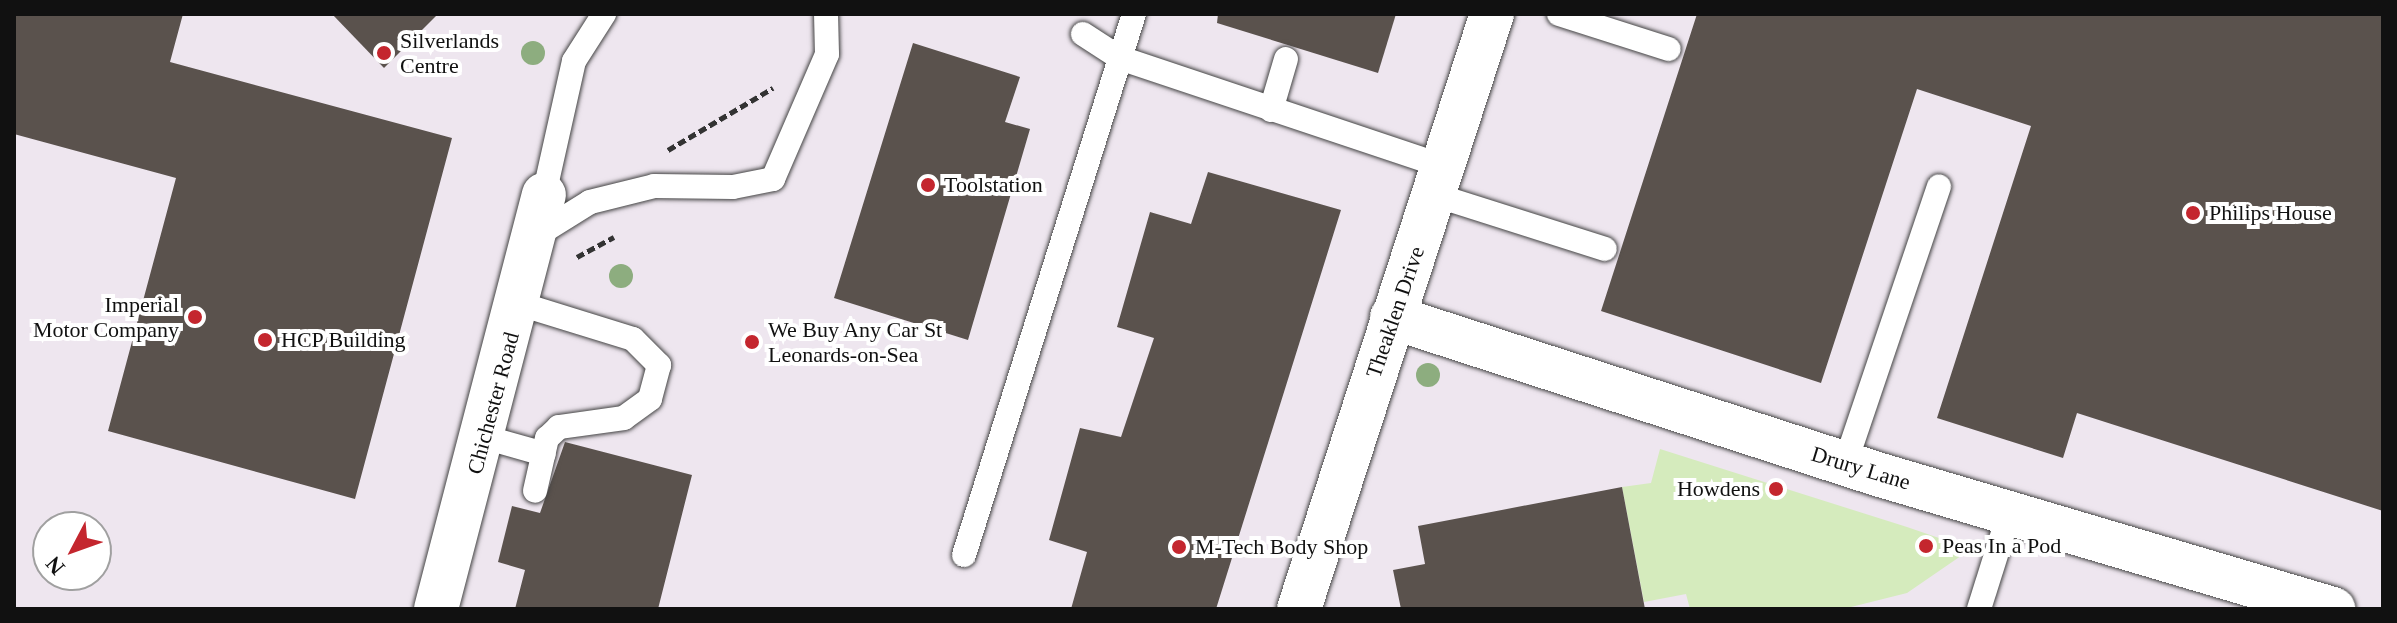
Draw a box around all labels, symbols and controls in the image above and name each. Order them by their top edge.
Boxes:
place label: Silverlands Centre [400,27,499,78]
marker: Silverlands Centre [375,44,393,62]
place label: Toolstation [944,172,1043,198]
marker: Toolstation [919,176,937,194]
place label: Philips House [2209,200,2332,226]
marker: Philips House [2184,204,2202,222]
street label: Theaklen Drive [1360,243,1430,381]
place label: Imperial Motor Company [33,291,179,342]
marker: Imperial Motor Company [186,308,204,326]
place label: We Buy Any Car St Leonards-on-Sea [768,316,943,368]
place label: HCP Building [281,327,406,353]
street label: Chichester Road [461,329,525,477]
marker: HCP Building [256,331,274,349]
marker: We Buy Any Car St Leonards-on-Sea [743,333,761,351]
street label: Drury Lane [1808,440,1914,496]
place label: Howdens [1677,476,1760,502]
marker: Howdens [1767,480,1785,498]
north arrow [32,511,112,591]
place label: Peas In a Pod [1942,533,2061,559]
place label: M-Tech Body Shop [1195,534,1368,560]
marker: Peas In a Pod [1917,537,1935,555]
marker: M-Tech Body Shop [1170,538,1188,556]
text: N [40,552,70,580]

